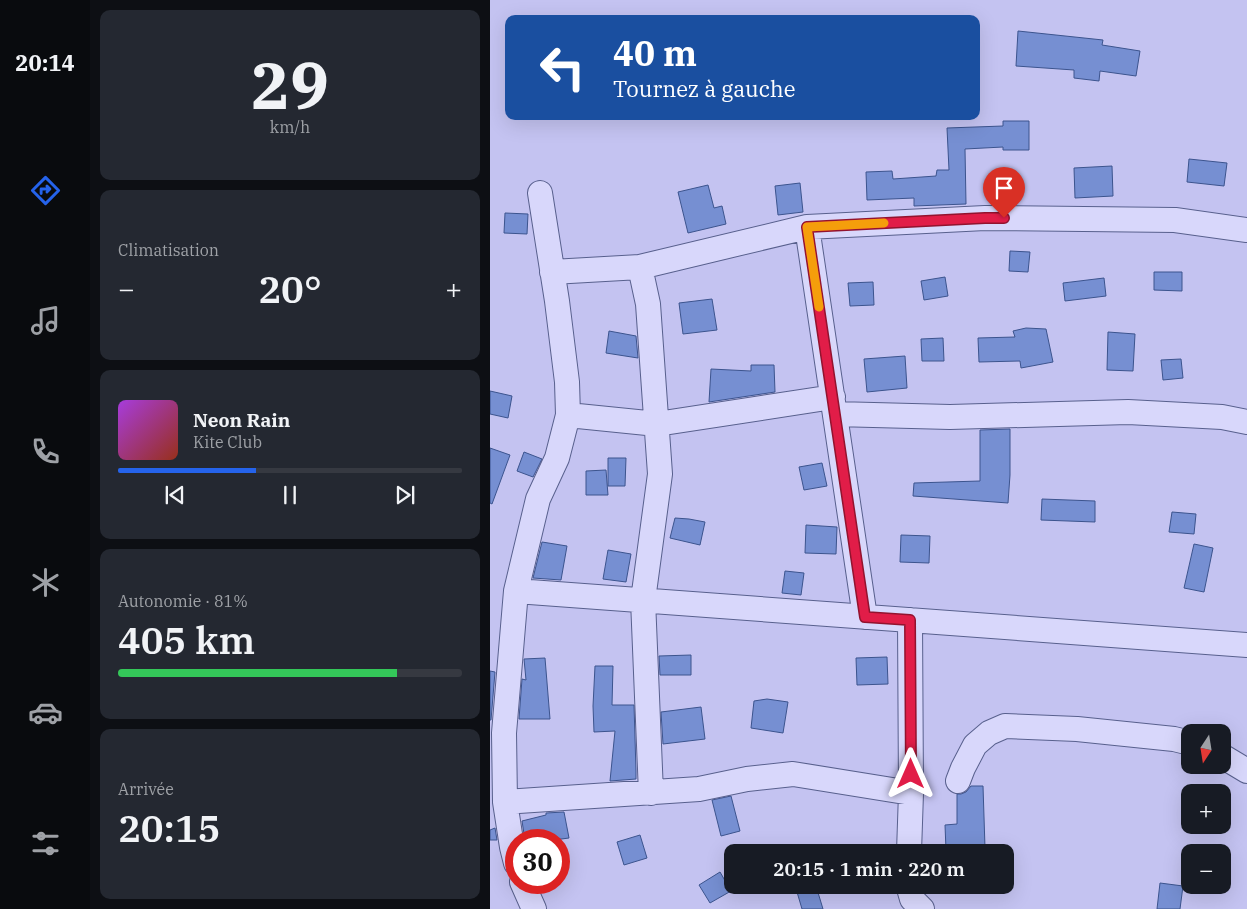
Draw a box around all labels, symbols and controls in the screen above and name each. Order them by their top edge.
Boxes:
text: 40 m [613,30,697,76]
icon: left [530,35,595,100]
text: 29 [251,42,329,127]
text: 20:14 [15,48,75,77]
text: Tournez à gauche [613,74,796,103]
text: km/h [270,117,310,137]
pin [983,167,1025,218]
icon: directions [28,173,63,208]
icon: arrive [990,174,1018,202]
text: Climatisation [118,240,219,260]
text: 20° [258,264,322,313]
text: − [118,270,135,307]
text: + [445,270,462,307]
icon: music [28,303,63,338]
text: Neon Rain [193,408,290,432]
text: Kite Club [193,432,262,452]
icon: phone [28,434,63,469]
icon: previous [161,481,189,509]
icon: pause [276,481,304,509]
icon: next [391,481,419,509]
icon: climate [28,565,63,600]
text: Autonomie · 81% [118,591,248,611]
text: 405 km [118,615,255,664]
icon: car [28,695,63,730]
north arrow [1181,724,1231,774]
map controls [1181,724,1231,894]
position arrow [884,747,936,799]
text: Arrivée [118,779,174,799]
button: + [1181,784,1231,834]
text: 20:15 [118,803,221,852]
icon: filters [28,826,63,861]
speed limit sign: 30 [505,829,570,894]
button: − [1181,844,1231,894]
text: 20:15 · 1 min · 220 m [773,857,965,881]

